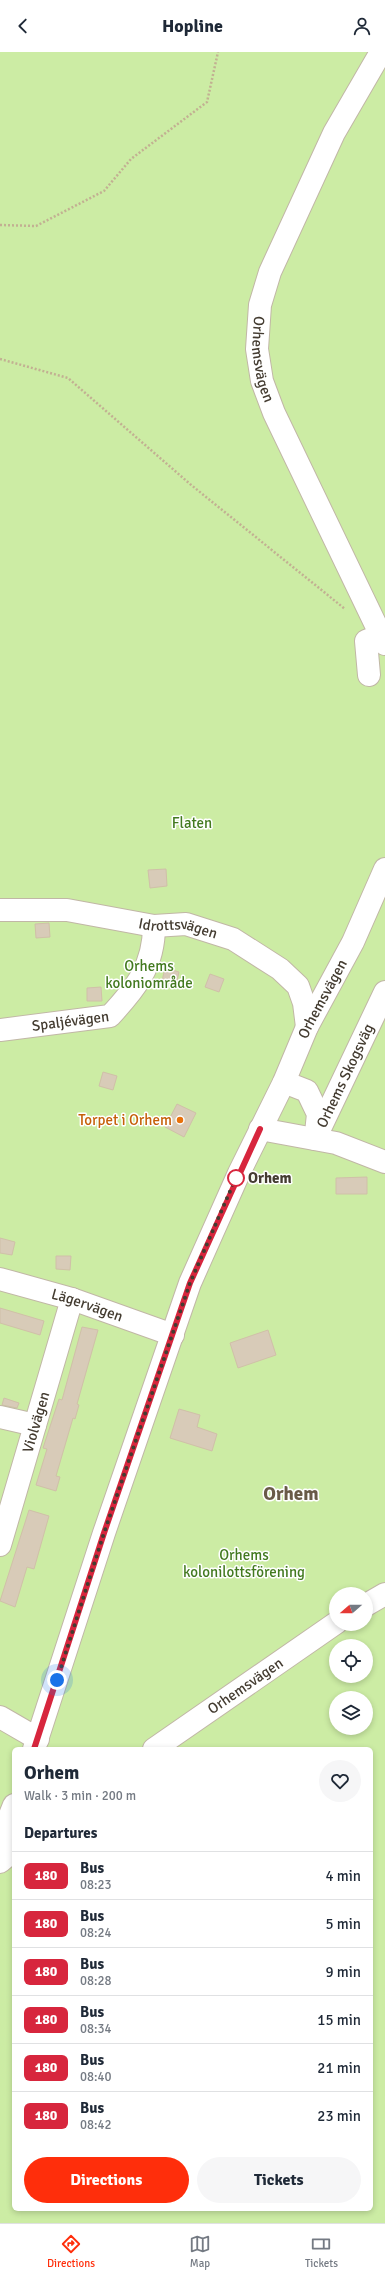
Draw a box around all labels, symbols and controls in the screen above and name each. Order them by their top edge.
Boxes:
icon: back [12,15,34,37]
text: Hopline [162,15,223,37]
icon: person [351,15,373,37]
street label: Orhemsvägen [248,315,278,405]
park label: Flaten [172,814,212,832]
street label: Idrottsvägen [137,914,220,942]
street label: Orhemsvägen [294,956,351,1041]
park label: Orhems koloniområde [105,957,193,992]
street label: Spaljévägen [31,1007,110,1035]
street label: Orhems Skogsväg [313,1021,378,1131]
place label: Torpet i Orhem [78,1111,172,1129]
marker: Torpet i Orhem [175,1115,185,1125]
marker: Orhem [227,1169,245,1187]
place label: Orhem [248,1169,292,1187]
street label: Lägervägen [49,1285,125,1325]
street label: Violvägen [19,1390,53,1455]
district label: Orhem [263,1482,319,1506]
park label: Orhems kolonilottsförening [183,1546,305,1581]
north arrow [329,1587,373,1631]
map controls [329,1587,373,1735]
button: locate [329,1639,373,1683]
street label: Orhemsvägen [204,1653,286,1718]
your location [47,1670,67,1690]
button: layers [329,1691,373,1735]
button: heart [319,1760,361,1802]
text: Orhem [24,1761,79,1785]
text: Walk · 3 min · 200 m [24,1788,136,1804]
text: Departures [24,1824,97,1842]
text: Bus [80,1859,104,1877]
text: 180 [35,1867,57,1884]
text: 4 min [325,1867,361,1885]
text: 08:23 [80,1877,112,1893]
text: Bus [80,1907,104,1925]
text: 180 [35,1915,57,1932]
text: 5 min [325,1915,361,1933]
text: 08:24 [80,1925,112,1941]
text: Bus [80,1955,104,1973]
text: 180 [35,1963,57,1980]
text: 9 min [325,1963,361,1981]
text: 08:28 [80,1973,112,1989]
text: Bus [80,2003,104,2021]
text: 180 [35,2011,57,2028]
text: 15 min [317,2011,361,2029]
text: 08:34 [80,2021,112,2037]
text: Bus [80,2051,104,2069]
text: 180 [35,2059,57,2076]
text: 21 min [317,2059,361,2077]
text: 08:40 [80,2069,112,2085]
text: Bus [80,2099,104,2117]
text: 180 [35,2107,57,2124]
text: 23 min [317,2107,361,2125]
text: 08:42 [80,2117,112,2133]
button: Directions [24,2157,189,2203]
button: Tickets [197,2157,361,2203]
tab: Directions [47,2233,95,2270]
tab: Map [189,2233,211,2270]
tab: Tickets [305,2233,338,2270]

